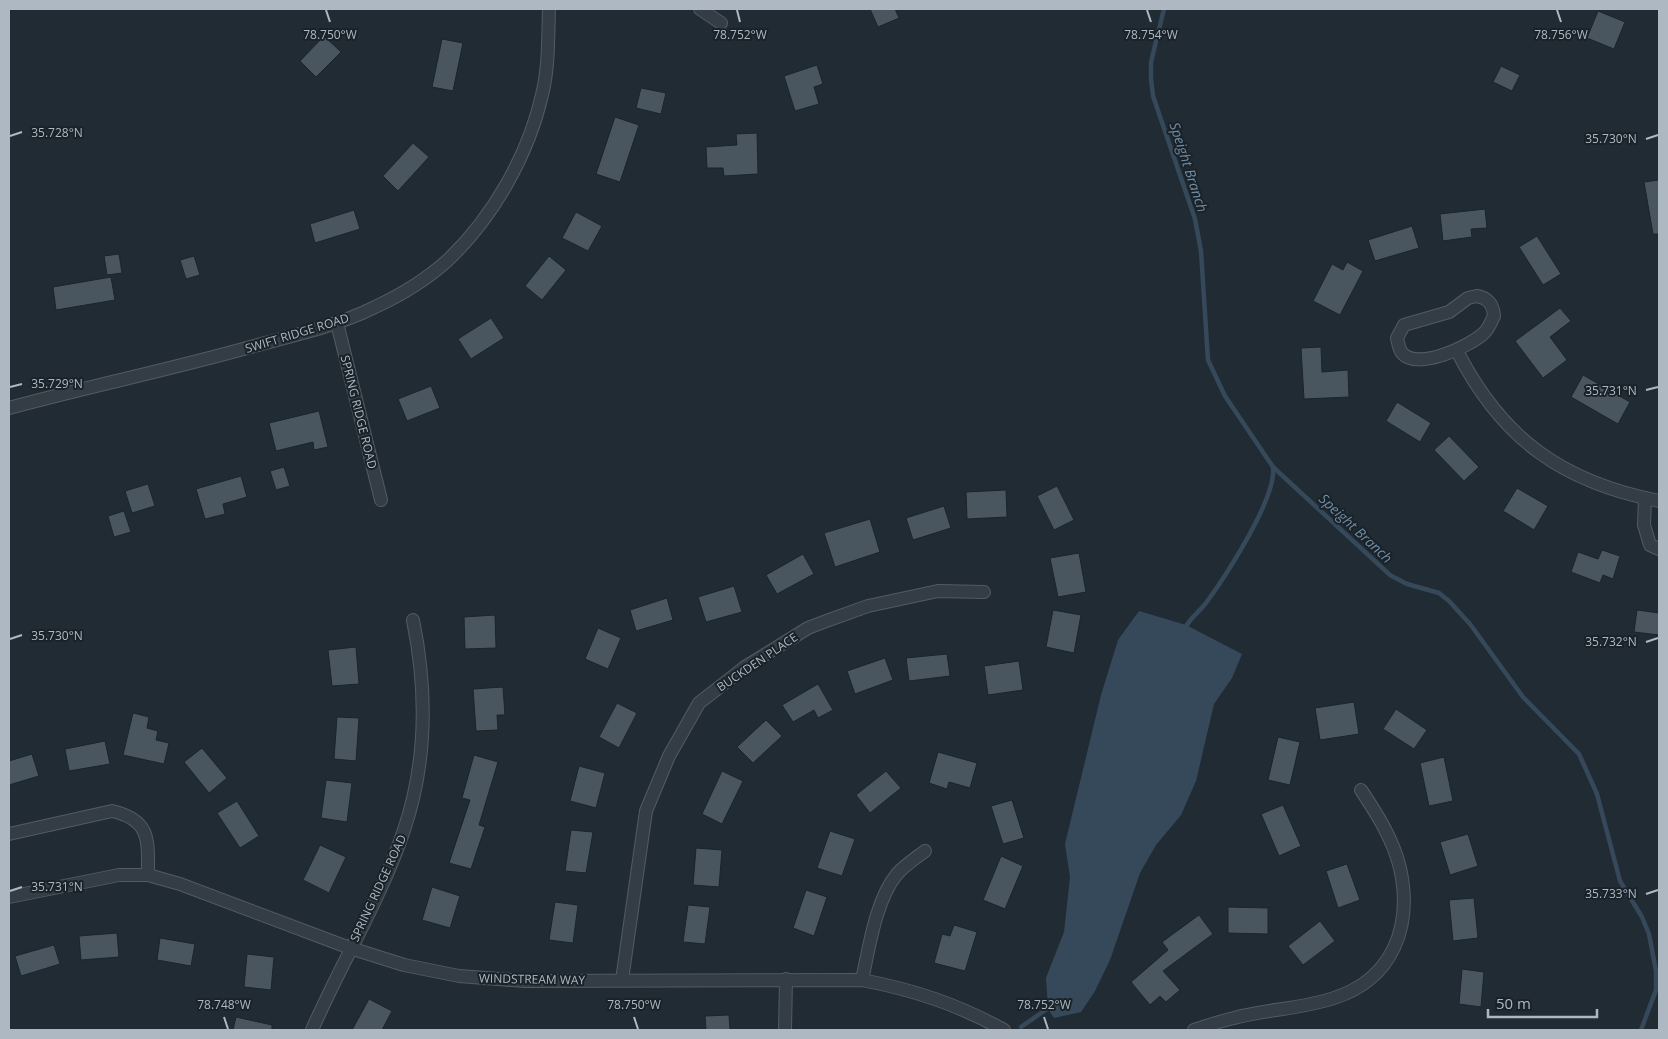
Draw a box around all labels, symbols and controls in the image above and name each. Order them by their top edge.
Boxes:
text: 78.750°W [303,26,357,43]
text: 78.752°W [713,26,767,43]
text: 78.754°W [1124,26,1178,43]
text: 78.756°W [1534,26,1588,43]
water label: Speight Branch [1166,120,1212,214]
text: 35.728°N [31,124,83,141]
text: 35.730°N [1585,130,1637,147]
street label: SWIFT RIDGE ROAD [243,309,351,357]
street label: SPRING RIDGE ROAD [337,353,381,471]
text: 35.729°N [31,375,83,392]
text: 35.731°N [1585,382,1637,399]
water label: Speight Branch [1315,489,1397,567]
text: 35.730°N [31,627,83,644]
street label: BUCKDEN PLACE [713,629,801,695]
text: 35.732°N [1585,633,1637,650]
street label: SPRING RIDGE ROAD [346,832,410,944]
text: 35.731°N [31,878,83,895]
text: 35.733°N [1585,885,1637,902]
street label: WINDSTREAM WAY [479,970,586,988]
scale bar [1488,986,1597,1018]
text: 50 m [1496,993,1531,1013]
text: 78.748°W [197,996,251,1013]
text: 78.750°W [607,996,661,1013]
text: 78.752°W [1017,996,1071,1013]

